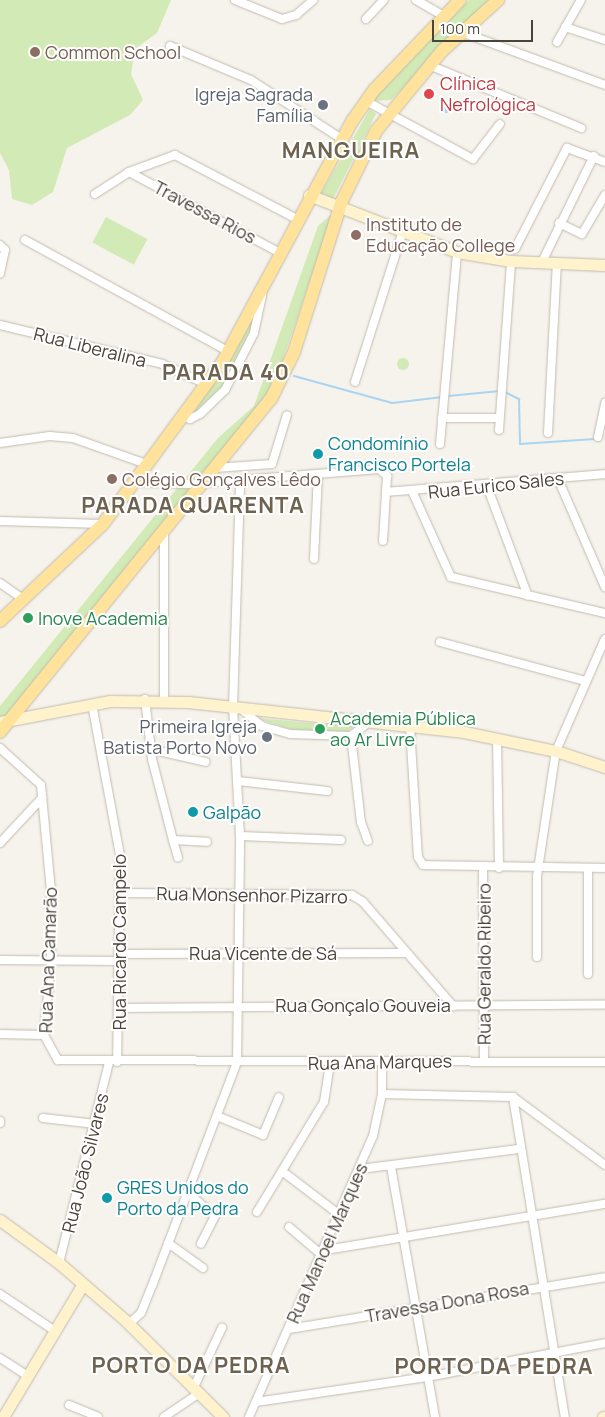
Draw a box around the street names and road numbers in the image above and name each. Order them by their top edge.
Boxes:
street label: Travessa Rios [150,176,260,248]
street label: Rua Liberalina [31,323,149,371]
street label: Rua Eurico Sales [427,467,565,503]
street label: Rua Ricardo Campelo [108,854,130,1030]
street label: Rua Monsenhor Pizarro [156,883,348,907]
street label: Rua Geraldo Ribeiro [473,883,495,1045]
street label: Rua Ana Camarão [35,887,61,1033]
street label: Rua Vicente de Sá [189,942,337,964]
street label: Rua Gonçalo Gouveia [275,994,451,1016]
street label: Rua Ana Marques [308,1050,452,1074]
street label: Rua João Silvares [57,1091,113,1235]
street label: Rua Manoel Marques [282,1159,372,1327]
street label: Travessa Dona Rosa [363,1277,531,1327]

